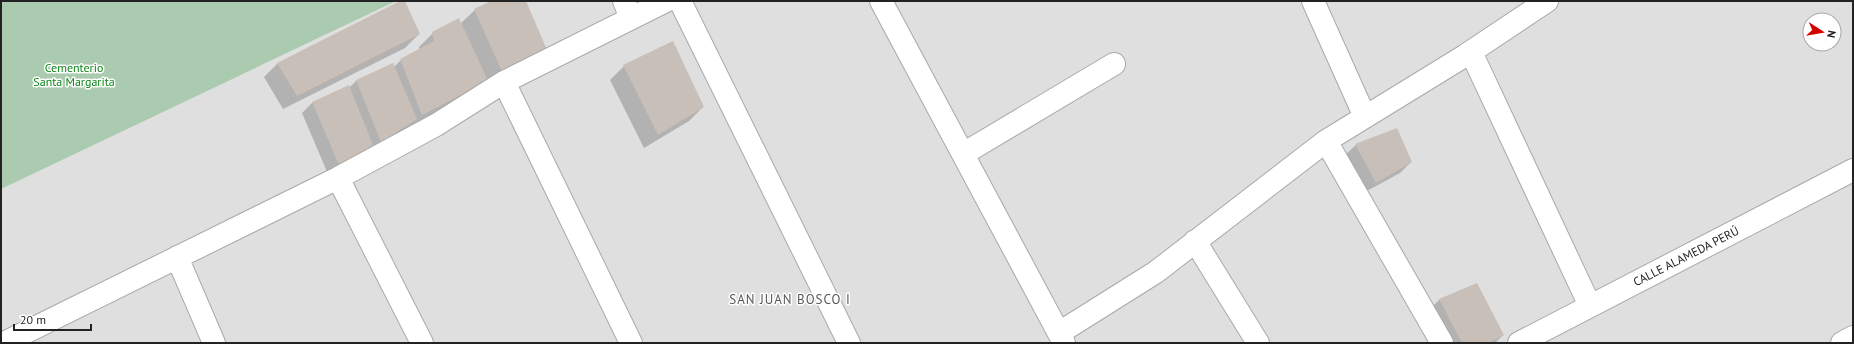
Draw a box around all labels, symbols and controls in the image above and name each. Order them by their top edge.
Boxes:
north arrow [1802,12,1842,52]
text: N [1824,29,1839,39]
park label: Cementerio Santa Margarita [33,60,115,89]
street label: CALLE ALAMEDA PERÚ [1631,223,1741,289]
district label: SAN JUAN BOSCO I [729,291,851,308]
scale bar [14,306,91,332]
text: 20 m [20,312,46,327]

